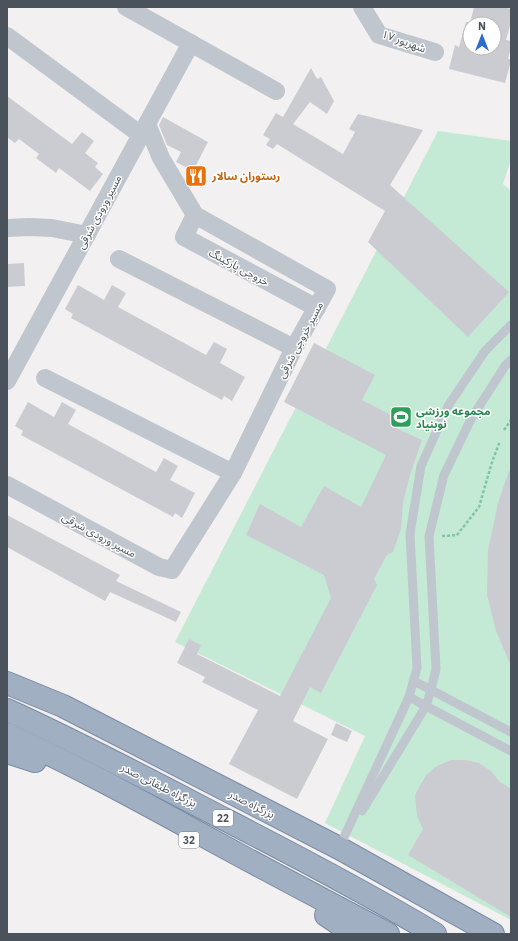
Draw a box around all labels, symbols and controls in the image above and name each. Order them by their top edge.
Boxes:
north arrow [462,16,502,56]
text: N [478,19,486,33]
street label: ۱۷ شهریور [380,27,428,56]
restaurant icon: رستوران سالار [183,163,209,189]
place label: رستوران سالار [211,169,280,183]
street label: مسیر ورودی شرقی [74,172,125,251]
street label: خروجی پارکینگ [206,245,272,290]
street label: مسیر خروجی شرقی [274,299,326,381]
sports icon: مجموعه ورزشی نوبنیاد [388,404,414,430]
place label: مجموعه ورزشی نوبنیاد [416,404,490,431]
street label: مسیر ورودی شرقی [60,510,139,561]
street label: بزرگراه طبقاتی صدر [118,759,199,810]
street label: بزرگراه صدر [226,786,277,821]
road number: 22 [213,810,233,826]
road number: 32 [179,832,199,848]

